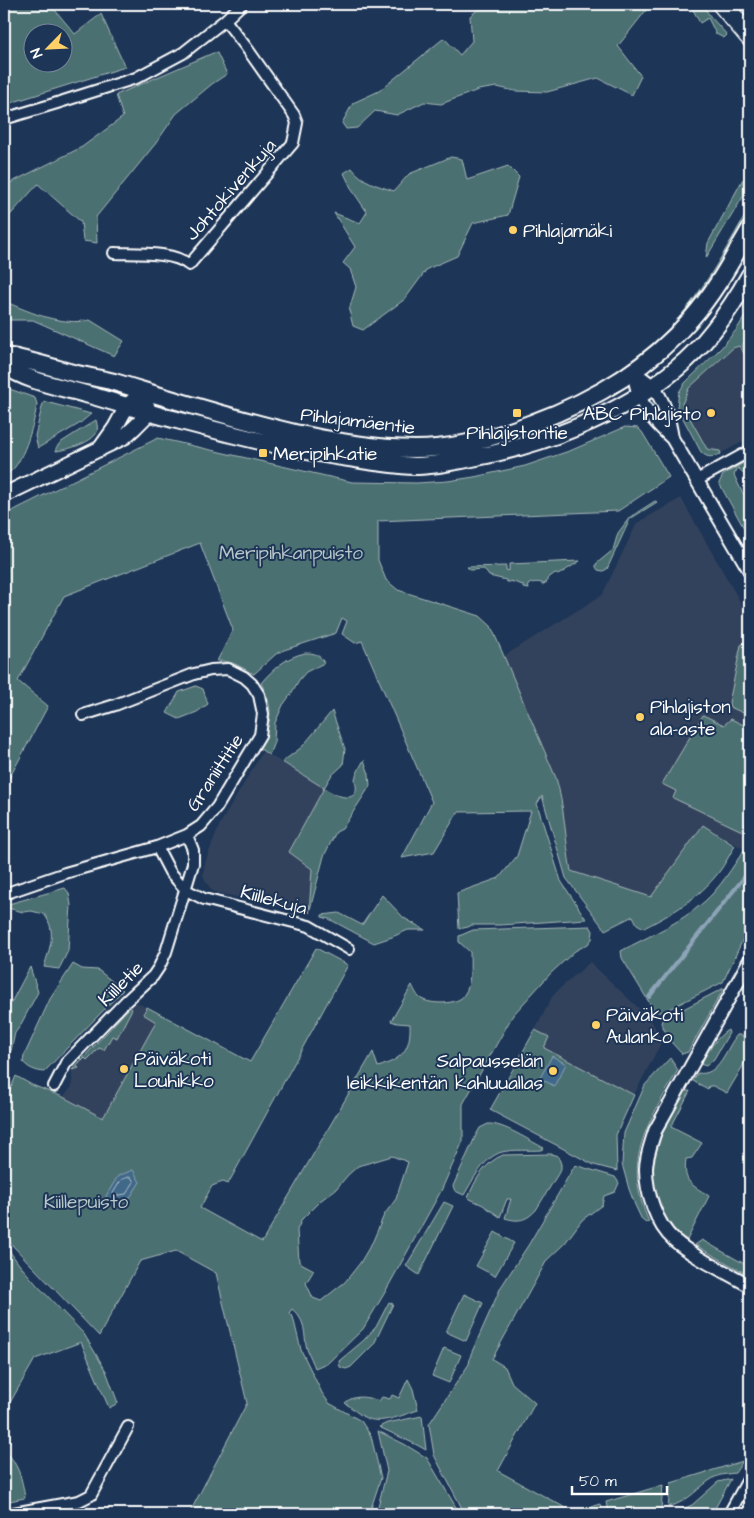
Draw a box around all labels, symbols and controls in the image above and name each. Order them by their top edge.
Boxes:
north arrow [22,22,72,72]
text: N [26,45,48,61]
street label: Johtokivenkuja [179,133,283,247]
place label: Pihlajamäki [523,218,612,245]
marker: Pihlajamäki [507,224,519,236]
street label: Pihlajamäentie [299,401,417,442]
place label: ABC Pihlajisto [583,401,701,428]
marker: Pihlajistontie [511,407,523,419]
marker: ABC Pihlajisto [705,407,717,419]
place label: Pihlajistontie [466,420,568,447]
place label: Meripihkatie [273,441,377,468]
marker: Meripihkatie [257,447,269,459]
park label: Meripihkanpuisto [219,540,363,567]
place label: Pihlajiston ala-aste [650,694,731,743]
marker: Pihlajiston ala-aste [634,711,646,723]
street label: Graniittitie [180,729,250,817]
street label: Kiillekuja [237,879,310,922]
street label: Kiilletie [92,955,150,1013]
place label: Päiväkoti Aulanko [606,1002,683,1051]
marker: Päiväkoti Aulanko [590,1019,602,1031]
place label: Päiväkoti Louhikko [134,1046,214,1095]
place label: Salpausselän leikkikentän kahluuallas [347,1048,543,1097]
marker: Päiväkoti Louhikko [118,1063,130,1075]
marker: Salpausselän leikkikentän kahluuallas [547,1065,559,1077]
park label: Kiillepuisto [44,1189,129,1216]
scale bar [572,1463,666,1495]
text: 50 m [579,1471,617,1492]

